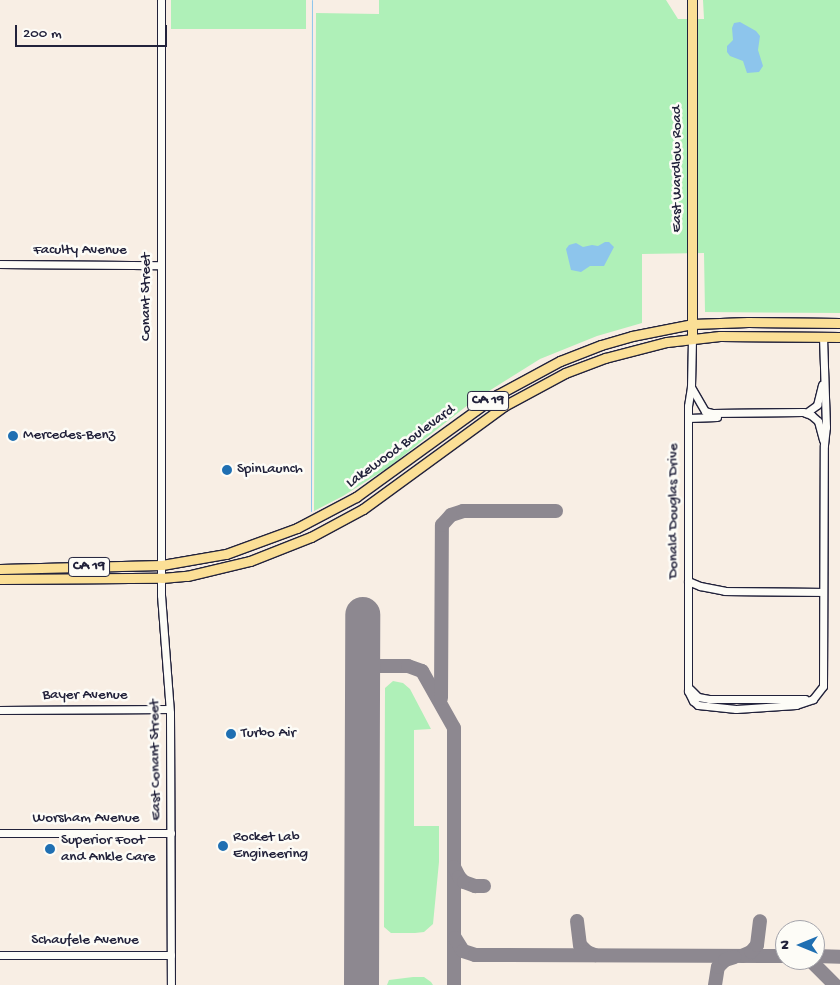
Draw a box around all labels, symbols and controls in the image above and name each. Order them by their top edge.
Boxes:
scale bar [18,15,170,47]
text: 200 m [23,25,62,43]
street label: East Wardlow Road [669,105,687,233]
street label: Faculty Avenue [33,242,127,260]
street label: Conant Street [138,253,156,341]
road number: CA 19 [467,390,509,412]
street label: Lakewood Boulevard [343,401,459,493]
place label: Mercedes-Benz [23,427,115,445]
marker: Mercedes-Benz [7,430,19,442]
street label: Donald Douglas Drive [665,443,683,579]
place label: SpinLaunch [237,461,303,479]
marker: SpinLaunch [221,464,233,476]
road number: CA 19 [68,556,110,578]
street label: Bayer Avenue [42,687,128,705]
street label: East Conant Street [146,699,166,821]
place label: Turbo Air [241,725,296,743]
marker: Turbo Air [225,728,237,740]
street label: Worsham Avenue [32,810,140,828]
place label: Rocket Lab Engineering [233,828,308,863]
place label: Superior Foot and Ankle Care [61,831,156,866]
marker: Rocket Lab Engineering [217,840,229,852]
marker: Superior Foot and Ankle Care [43,842,57,856]
north arrow [775,920,825,970]
street label: Schaufele Avenue [31,932,139,950]
text: N [777,940,794,950]

